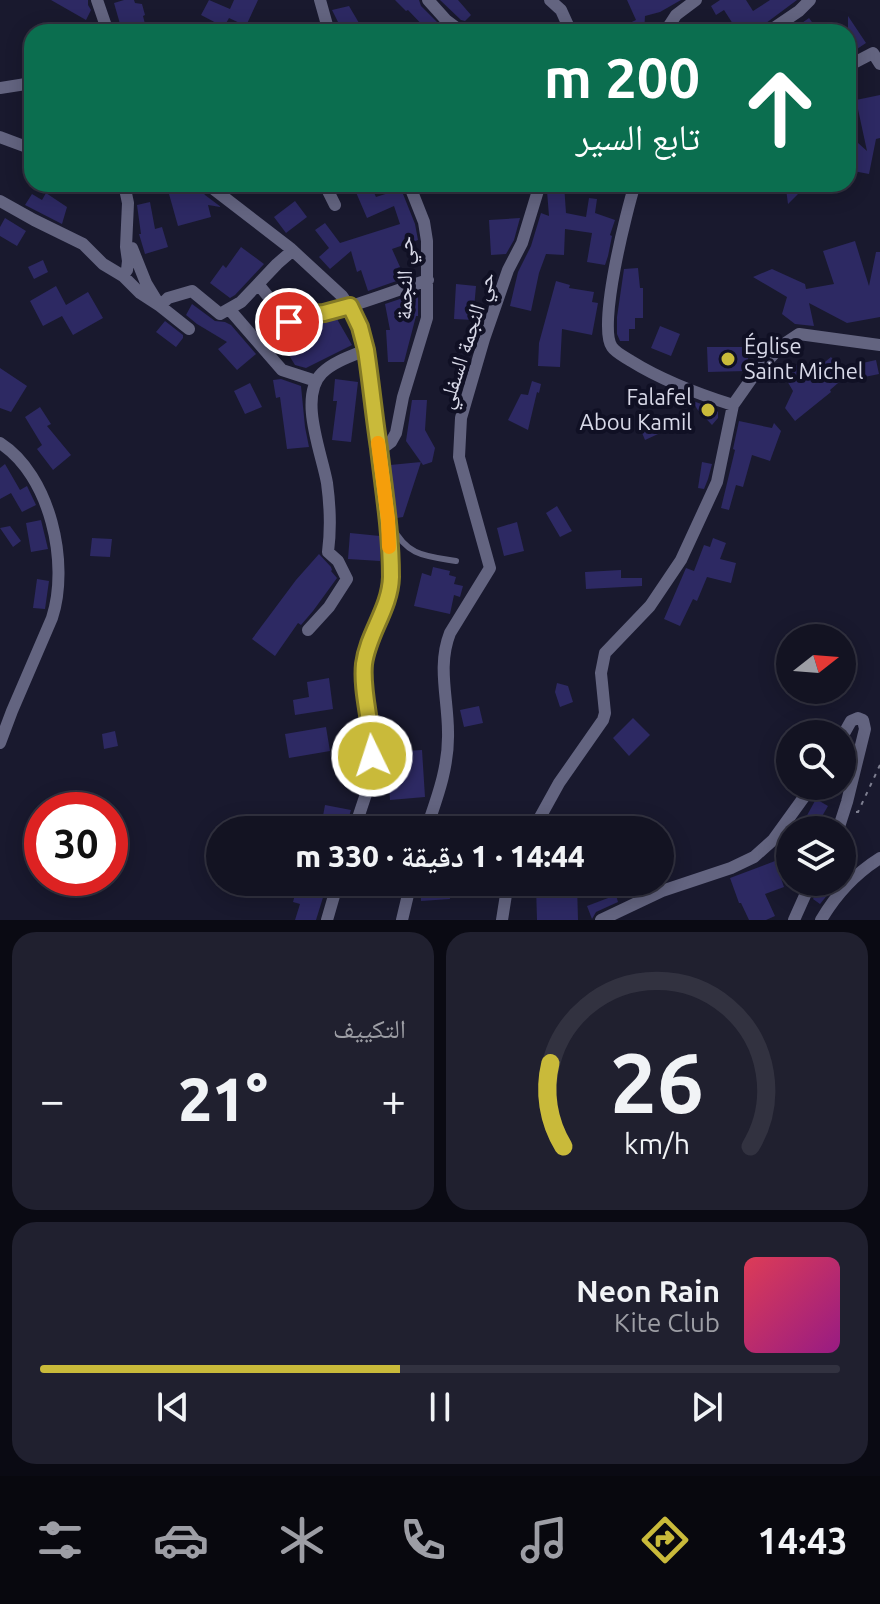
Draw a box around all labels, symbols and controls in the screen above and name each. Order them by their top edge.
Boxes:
text: 200 m [544,46,700,109]
icon: ahead [728,56,832,160]
text: تابع السير [576,116,700,157]
street label: حي النجمة [390,236,422,320]
street label: حي النجمة السفلي [432,268,505,413]
pin [255,288,323,356]
icon: arrive [267,300,311,344]
place label: Église Saint Michel [744,332,864,383]
marker: Église Saint Michel [719,350,737,368]
place label: Falafel Abou Kamil [580,384,692,434]
marker: Falafel Abou Kamil [699,401,717,419]
north arrow [776,624,856,704]
map controls [776,624,856,896]
position arrow [330,714,414,798]
button: search [776,720,856,800]
speed limit sign: 30 [24,792,128,896]
button: layers [776,816,856,896]
text: 14:44 · 1 دقيقة · 330 m [295,839,585,873]
text: التكييف [333,1014,406,1043]
text: 26 [610,1035,704,1129]
text: 21° [178,1065,268,1132]
text: − [40,1075,65,1124]
text: + [381,1075,406,1124]
text: km/h [624,1127,690,1159]
text: Neon Rain [576,1274,720,1308]
text: Kite Club [614,1308,720,1337]
icon: previous [151,1385,195,1429]
icon: pause [418,1385,462,1429]
icon: next [685,1385,729,1429]
icon: filters [32,1512,88,1568]
icon: car [153,1512,209,1568]
icon: climate [274,1512,330,1568]
icon: phone [395,1512,451,1568]
icon: music [516,1512,572,1568]
icon: directions [637,1512,693,1568]
text: 14:43 [758,1520,848,1561]

